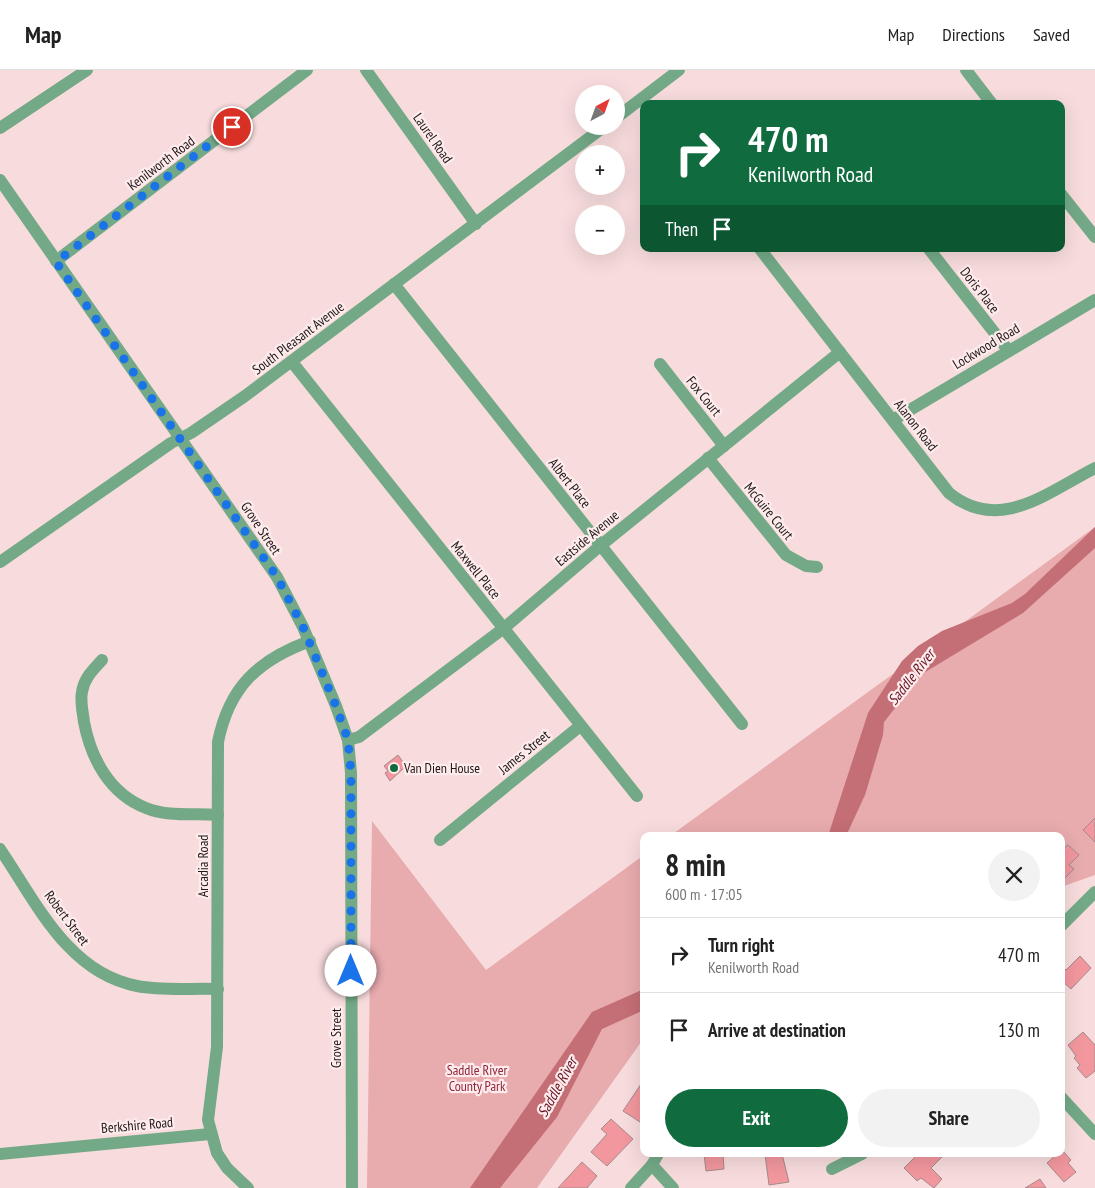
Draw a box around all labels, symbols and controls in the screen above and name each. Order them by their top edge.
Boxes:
text: Map [25,19,62,50]
text: Map [888,23,914,46]
text: Directions [942,23,1005,46]
text: Saved [1033,23,1070,46]
north arrow [575,85,625,135]
map controls [575,85,625,255]
pin [211,106,253,148]
street label: Laurel Road [409,109,457,167]
icon: arrive [218,113,246,141]
text: 470 m [748,116,829,162]
icon: right [665,120,730,185]
street label: Kenilworth Road [124,132,198,194]
button: + [575,145,625,195]
text: Kenilworth Road [748,160,873,188]
button: − [575,205,625,255]
icon: arrive [708,215,736,243]
text: Then [665,217,698,241]
street label: Doris Place [956,263,1004,317]
street label: South Pleasant Avenue [249,297,348,378]
street label: Lockwood Road [949,319,1023,373]
street label: Fox Court [682,372,726,420]
street label: Alanon Road [890,396,942,454]
street label: Albert Place [545,454,595,512]
street label: McGuire Court [740,479,798,543]
street label: Grove Street [237,498,285,558]
street label: Eastside Avenue [551,506,623,570]
street label: Maxwell Place [447,537,505,603]
water label: Saddle River [884,644,940,708]
street label: James Street [494,726,553,779]
place label: Van Dien House [403,759,480,777]
marker: Van Dien House [388,762,400,774]
street label: Arcadia Road [194,835,212,897]
text: 8 min [665,845,726,884]
button: close [988,849,1040,901]
text: 600 m · 17:05 [665,884,743,904]
street label: Robert Street [41,887,94,949]
text: Turn right [708,933,774,957]
icon: right [665,941,693,969]
text: 470 m [998,943,1040,967]
position arrow [324,944,376,996]
text: Kenilworth Road [708,957,799,977]
street label: Grove Street [327,1008,345,1068]
icon: arrive [665,1016,693,1044]
text: Arrive at destination [708,1018,846,1042]
text: 130 m [998,1018,1040,1042]
water label: Saddle River [533,1052,582,1120]
park label: Saddle River County Park [447,1061,507,1095]
button: Exit [665,1089,848,1147]
button: Share [858,1089,1040,1147]
street label: Berkshire Road [100,1113,174,1137]

